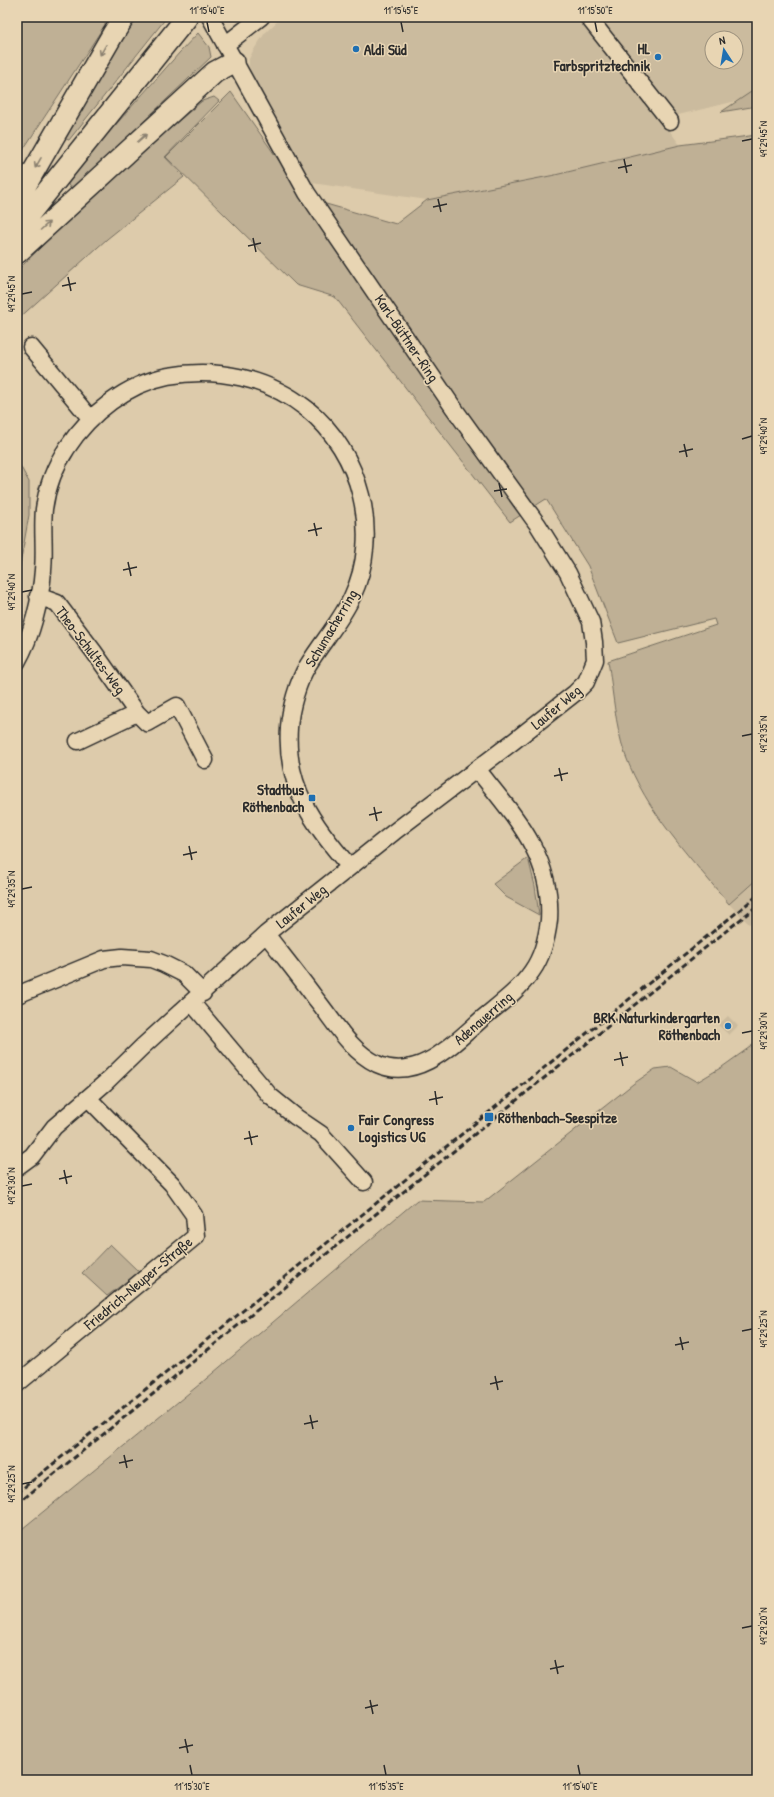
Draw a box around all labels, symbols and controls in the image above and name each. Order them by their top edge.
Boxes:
text: 11°15'40"E [190,4,225,17]
text: 11°15'45"E [384,4,419,17]
text: 11°15'50"E [577,4,613,17]
north arrow [704,30,744,70]
text: N [718,33,726,48]
place label: HL Farbspritztechnik [553,38,651,77]
place label: Aldi Süd [364,39,407,60]
one-way arrow [99,44,107,56]
marker: Aldi Süd [351,44,361,54]
marker: HL Farbspritztechnik [653,52,663,62]
text: 49°29'45"N [757,121,770,157]
one-way arrow [136,134,147,143]
one-way arrow [34,157,42,169]
one-way arrow [40,222,50,231]
text: 49°29'45"N [5,276,18,312]
street label: Karl-Büttner-Ring [370,290,444,386]
text: 49°29'40"N [757,418,770,454]
text: 49°29'40"N [5,574,18,610]
street label: Schumacherring [299,585,363,671]
street label: Theo-Schultes-Weg [51,602,131,699]
street label: Laufer Weg [526,679,586,734]
text: 49°29'35"N [757,716,770,752]
place label: Stadtbus Röthenbach [243,779,305,817]
marker: Stadtbus Röthenbach [307,793,317,803]
text: 49°29'35"N [5,871,18,907]
street label: Laufer Weg [271,879,331,933]
street label: Adenauerring [449,986,517,1050]
place label: BRK Naturkindergarten Röthenbach [593,1007,721,1045]
text: 49°29'30"N [757,1012,770,1050]
marker: BRK Naturkindergarten Röthenbach [723,1021,733,1031]
place label: Röthenbach-Seespitze [498,1107,617,1129]
place label: Fair Congress Logistics UG [358,1109,434,1148]
marker: Röthenbach-Seespitze [483,1111,495,1123]
marker: Fair Congress Logistics UG [346,1123,356,1133]
text: 49°29'30"N [5,1167,18,1205]
street label: Friedrich-Neuper-Straße [79,1231,197,1335]
text: 49°29'25"N [757,1311,770,1348]
text: 49°29'25"N [5,1466,18,1503]
text: 49°29'20"N [757,1607,770,1645]
text: 11°15'30"E [174,1780,210,1793]
text: 11°15'35"E [368,1780,404,1793]
text: 11°15'40"E [563,1780,598,1793]

